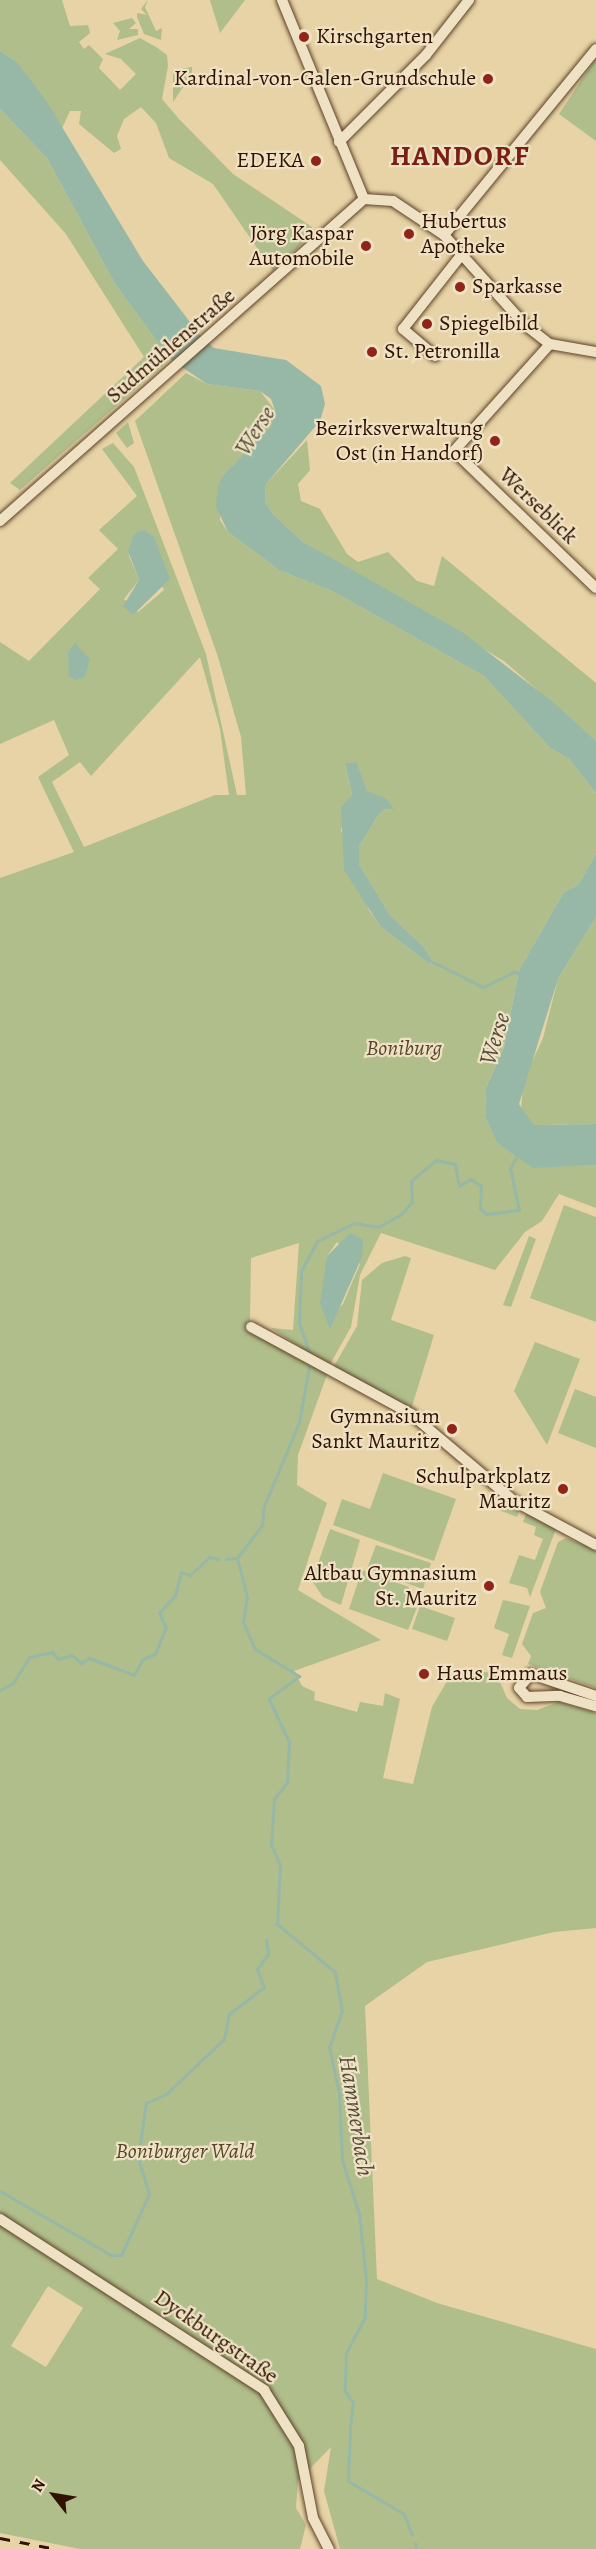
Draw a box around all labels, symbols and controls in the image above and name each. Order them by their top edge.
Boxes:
place label: Kirschgarten [316,24,433,50]
marker: Kirschgarten [297,30,311,44]
place label: Kardinal-von-Galen-Grundschule [174,66,476,92]
marker: Kardinal-von-Galen-Grundschule [481,72,495,86]
district label: HANDORF [390,139,530,173]
place label: EDEKA [236,148,304,174]
marker: EDEKA [309,154,323,168]
place label: Hubertus Apotheke [421,208,507,260]
place label: Jörg Kaspar Automobile [250,220,354,272]
marker: Hubertus Apotheke [402,227,416,241]
marker: Jörg Kaspar Automobile [359,239,373,253]
place label: Sparkasse [472,274,562,300]
marker: Sparkasse [453,280,467,294]
street label: Sudmühlenstraße [101,283,241,409]
place label: Spiegelbild [439,311,539,337]
marker: Spiegelbild [420,317,434,331]
place label: St. Petronilla [384,339,501,365]
marker: St. Petronilla [365,345,379,359]
water label: Werse [228,401,282,461]
place label: Bezirksverwaltung Ost (in Handorf) [315,415,483,466]
marker: Bezirksverwaltung Ost (in Handorf) [488,434,502,448]
street label: Werseblick [493,462,583,550]
water label: Werse [473,1009,517,1069]
park label: Boniburg [366,1036,442,1062]
place label: Gymnasium Sankt Mauritz [311,1403,440,1454]
marker: Gymnasium Sankt Mauritz [445,1422,459,1436]
place label: Schulparkplatz Mauritz [416,1463,551,1514]
marker: Schulparkplatz Mauritz [556,1482,570,1496]
place label: Altbau Gymnasium St. Mauritz [304,1560,477,1612]
marker: Altbau Gymnasium St. Mauritz [482,1579,496,1593]
place label: Haus Emmaus [436,1661,567,1687]
marker: Haus Emmaus [417,1667,431,1681]
water label: Hammerbach [332,2053,380,2179]
park label: Boniburger Wald [115,2139,255,2165]
street label: Dyckburgstraße [149,2285,283,2389]
north arrow [24,2465,84,2525]
text: N [26,2475,51,2496]

